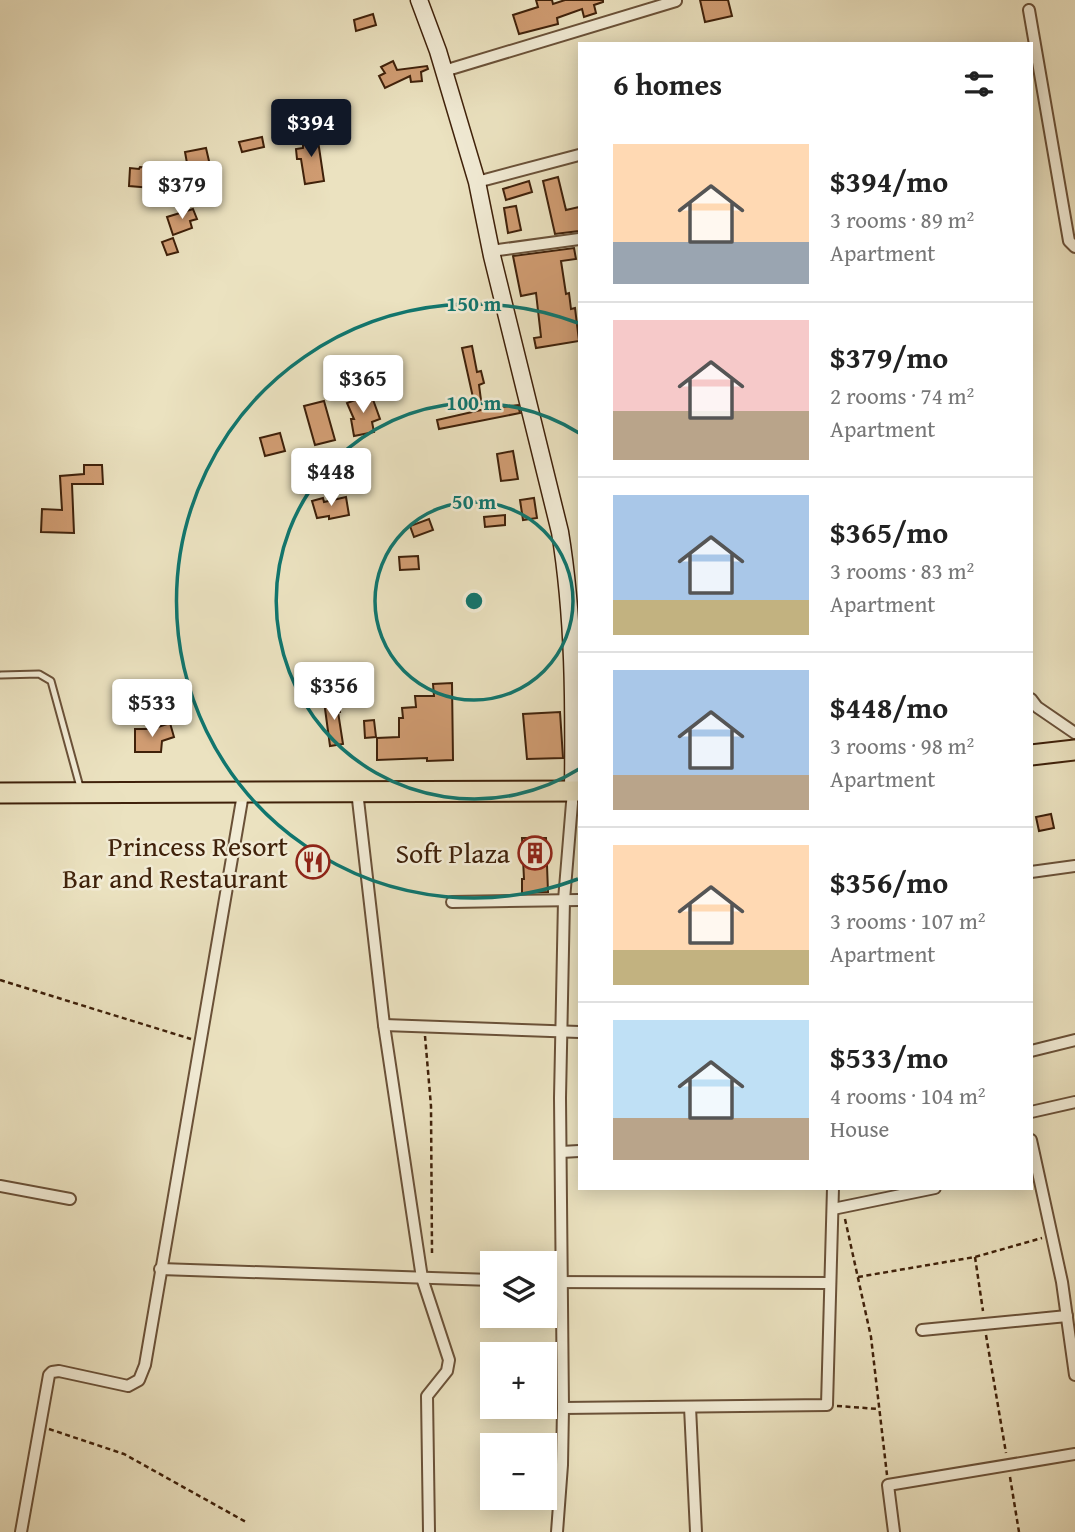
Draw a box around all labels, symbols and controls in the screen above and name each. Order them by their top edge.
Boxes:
text: 6 homes [613,62,722,106]
icon: filters [960,65,998,103]
pin: $394 [270,100,352,159]
text: $394 [287,105,335,138]
text: $394/mo [830,159,948,203]
pin: $379 [141,162,223,221]
text: $379 [158,167,206,200]
icon: home [669,172,753,256]
text: 3 rooms · 89 m² [830,203,974,236]
text: Apartment [830,236,935,269]
text: 150 m [446,288,502,319]
text: $379/mo [830,335,948,379]
icon: home [669,348,753,432]
pin: $365 [322,356,404,415]
text: $365 [339,361,387,394]
text: 2 rooms · 74 m² [830,379,974,412]
text: 100 m [446,387,502,418]
text: Apartment [830,412,935,445]
pin: $448 [290,448,372,508]
text: $448 [307,454,355,487]
text: 50 m [452,486,496,517]
text: $365/mo [830,510,948,554]
icon: home [669,523,753,607]
text: 3 rooms · 83 m² [830,554,974,587]
text: Apartment [830,587,935,620]
centre of rings [462,589,486,613]
pin: $356 [293,662,375,722]
text: $356 [310,668,358,701]
pin: $533 [111,680,193,739]
text: $533 [128,685,176,718]
text: $448/mo [830,685,948,729]
icon: home [669,698,753,782]
text: 3 rooms · 98 m² [830,729,974,762]
text: Apartment [830,762,935,795]
place label: Princess Resort Bar and Restaurant [62,825,288,898]
place label: Soft Plaza [395,832,511,873]
building icon: Soft Plaza [516,834,554,872]
restaurant icon: Princess Resort Bar and Restaurant [294,843,332,881]
text: $356/mo [830,860,948,904]
icon: home [669,873,753,957]
text: 3 rooms · 107 m² [830,904,985,937]
text: Apartment [830,937,935,970]
text: $533/mo [830,1035,948,1079]
icon: home [669,1048,753,1132]
text: 4 rooms · 104 m² [830,1079,985,1112]
text: House [830,1112,889,1145]
map controls [480,1251,557,1510]
button: layers [480,1251,557,1328]
button: + [480,1342,557,1419]
button: − [480,1433,557,1510]

